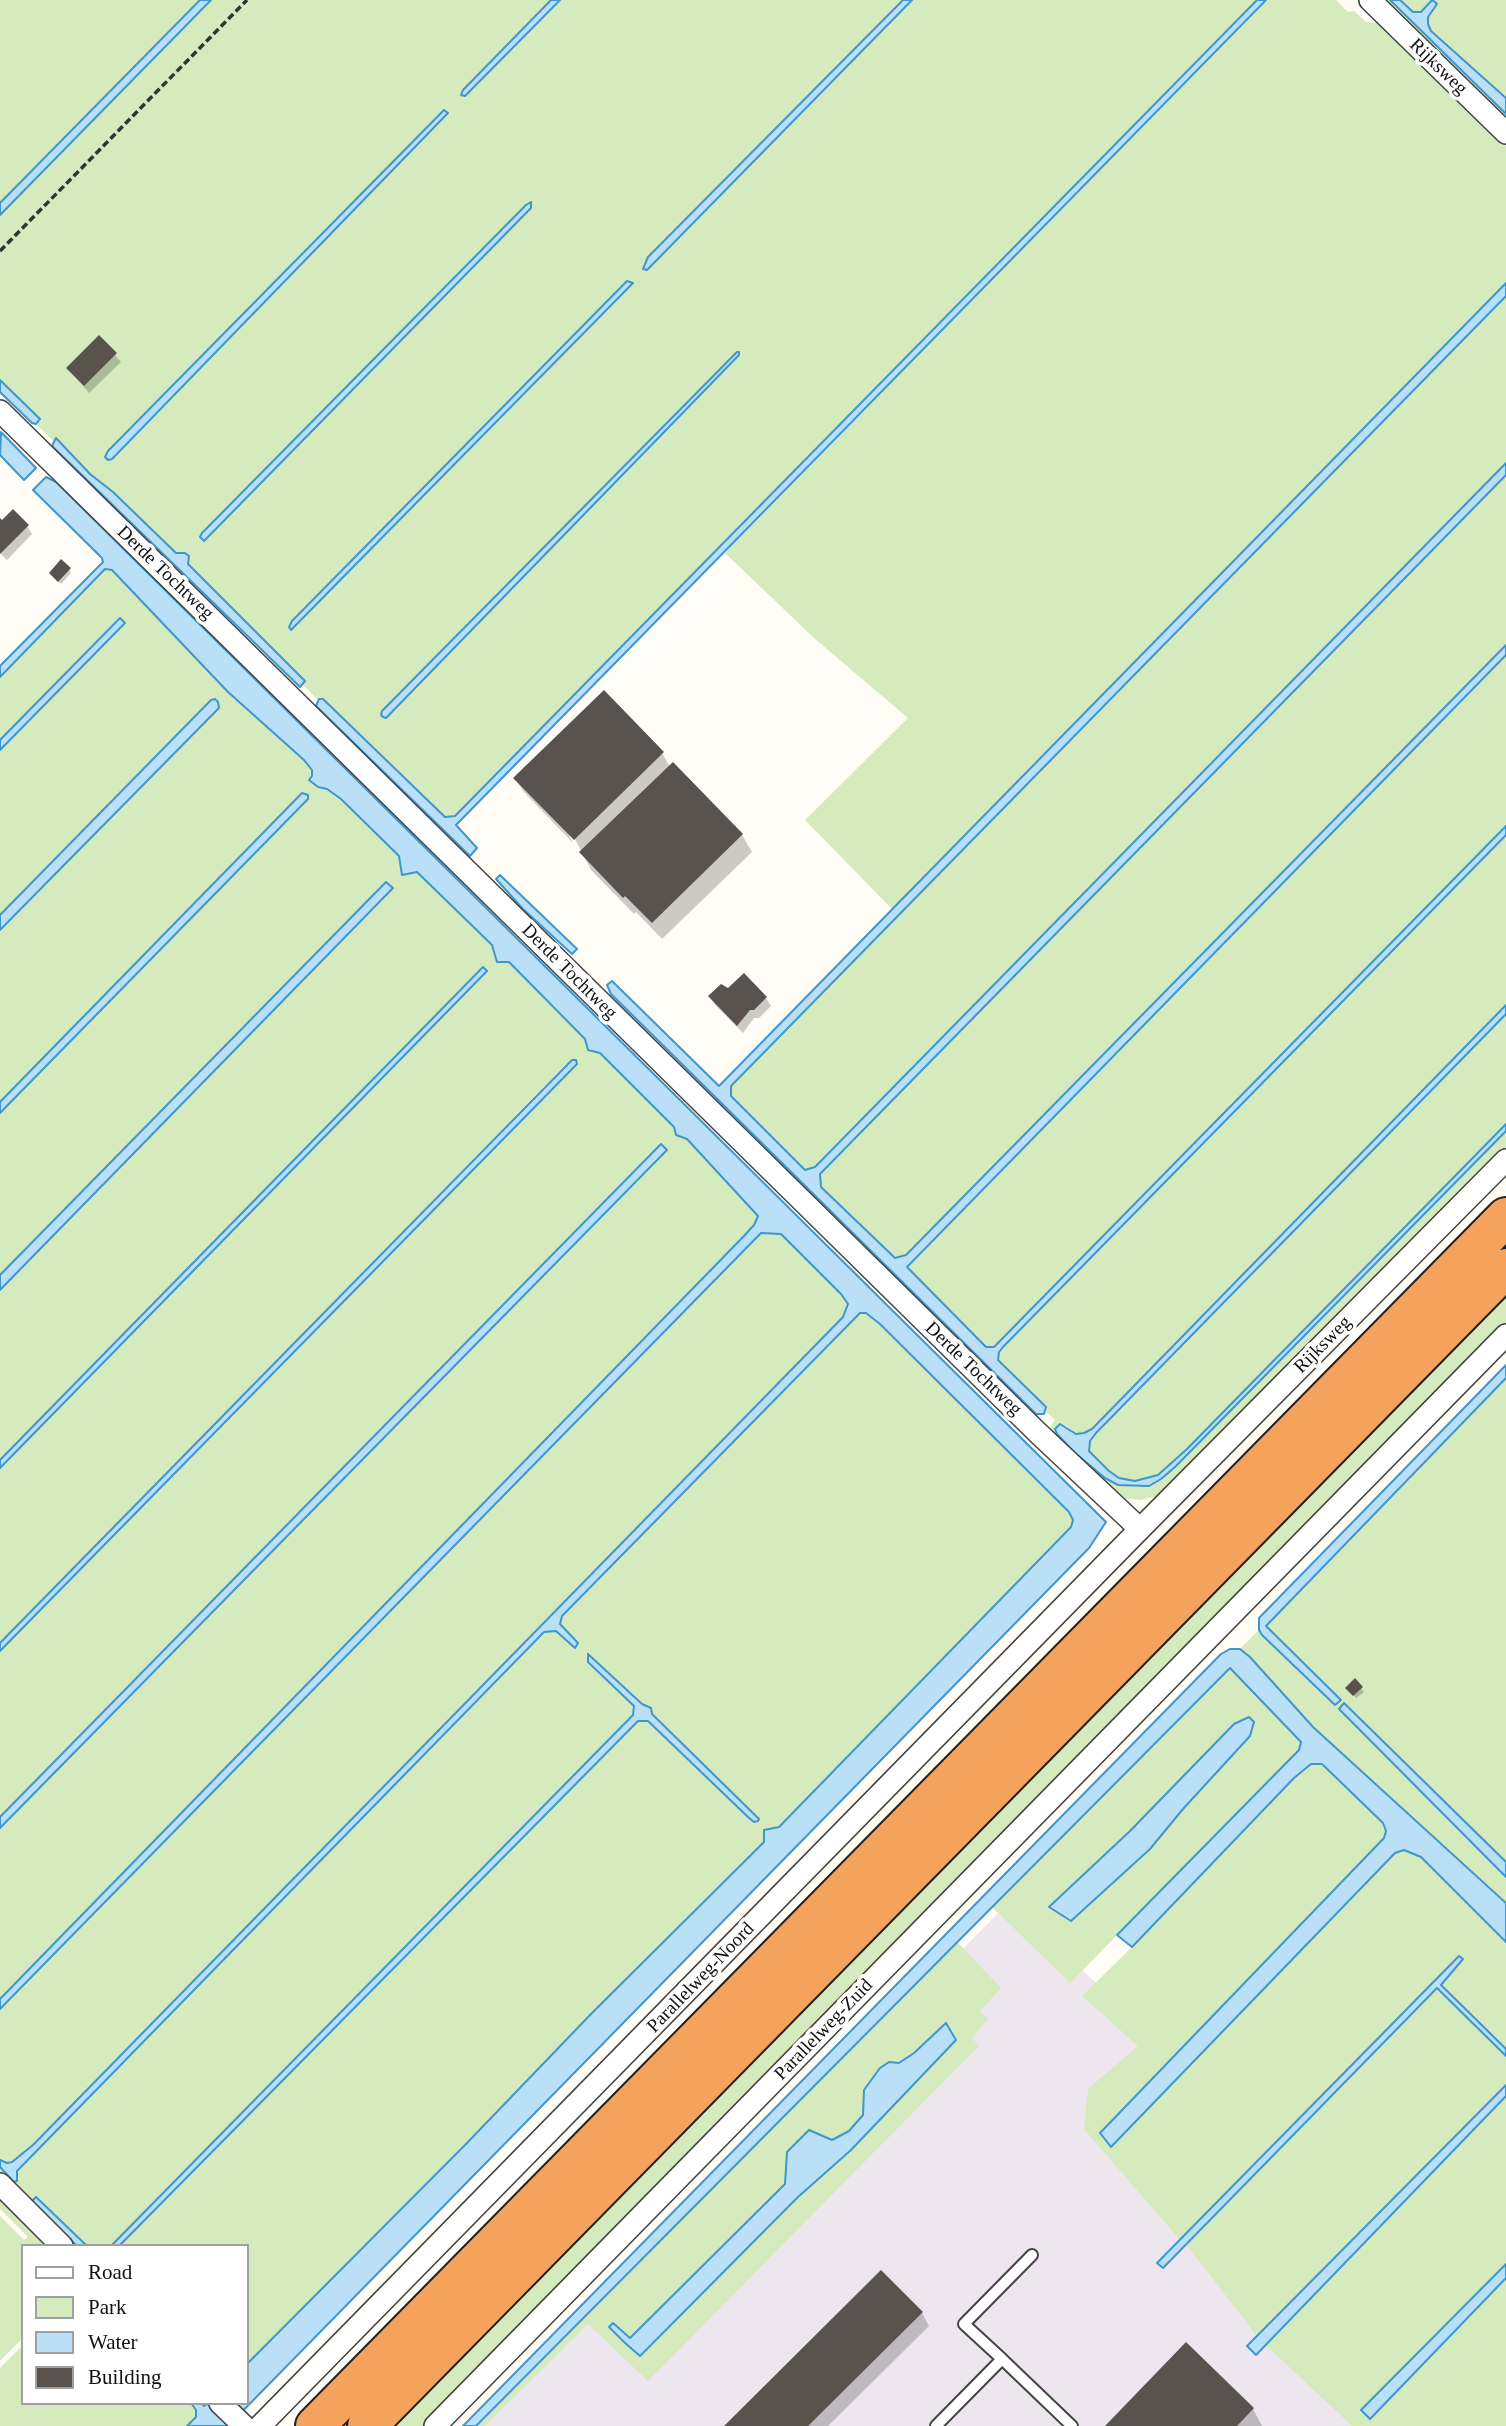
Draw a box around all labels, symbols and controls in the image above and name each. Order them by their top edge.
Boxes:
street label: Rijksweg [1404,34,1472,100]
street label: Derde Tochtweg [112,521,218,625]
street label: Derde Tochtweg [516,919,622,1025]
street label: Rijksweg [1290,1312,1356,1378]
street label: Derde Tochtweg [920,1317,1026,1421]
street label: Parallelweg-Noord [643,1918,759,2038]
street label: Parallelweg-Zuid [770,1975,878,2085]
legend [21,2244,248,2405]
text: Road [88,2260,132,2284]
text: Park [88,2295,127,2319]
text: Water [88,2330,138,2354]
text: Building [88,2365,162,2389]

